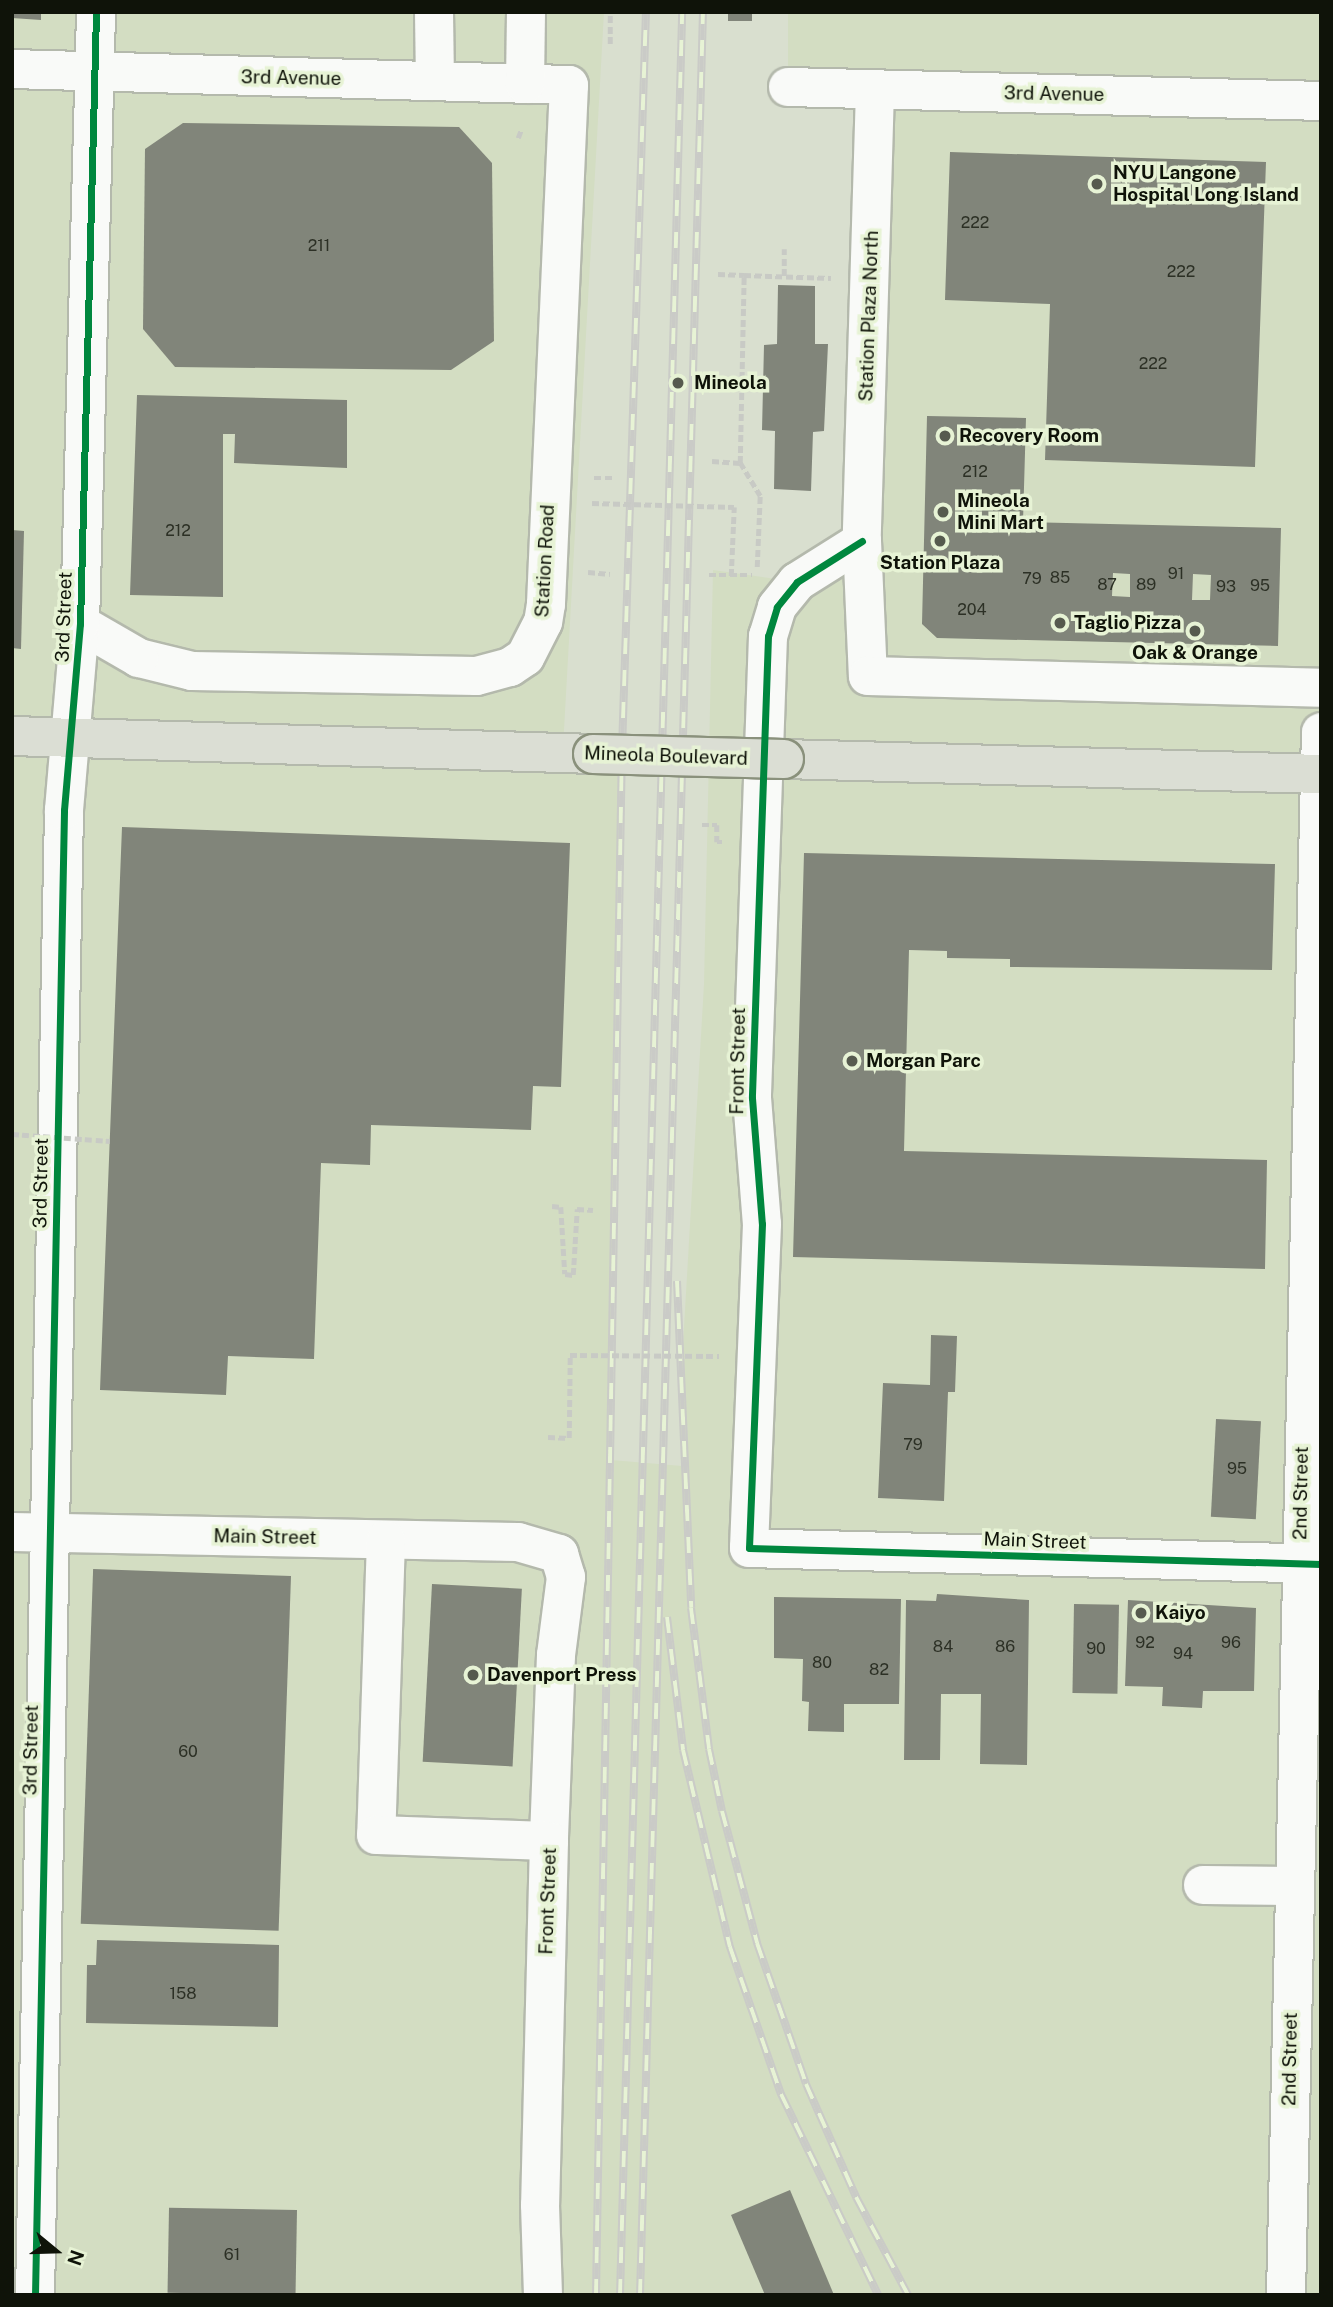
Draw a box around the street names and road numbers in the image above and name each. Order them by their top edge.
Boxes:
street label: 3rd Avenue [241,66,341,90]
street label: 3rd Avenue [1004,82,1104,106]
street label: Station Plaza North [855,230,883,402]
street label: Station Road [531,504,559,618]
street label: 3rd Street [51,571,77,663]
street label: Mineola Boulevard [584,742,748,770]
street label: Front Street [726,1007,750,1115]
street label: 3rd Street [29,1137,53,1229]
street label: 2nd Street [1289,1446,1313,1540]
street label: Main Street [213,1525,317,1549]
street label: Main Street [983,1528,1087,1554]
street label: 3rd Street [19,1704,43,1796]
street label: Front Street [535,1847,561,1955]
street label: 2nd Street [1278,2012,1302,2106]

